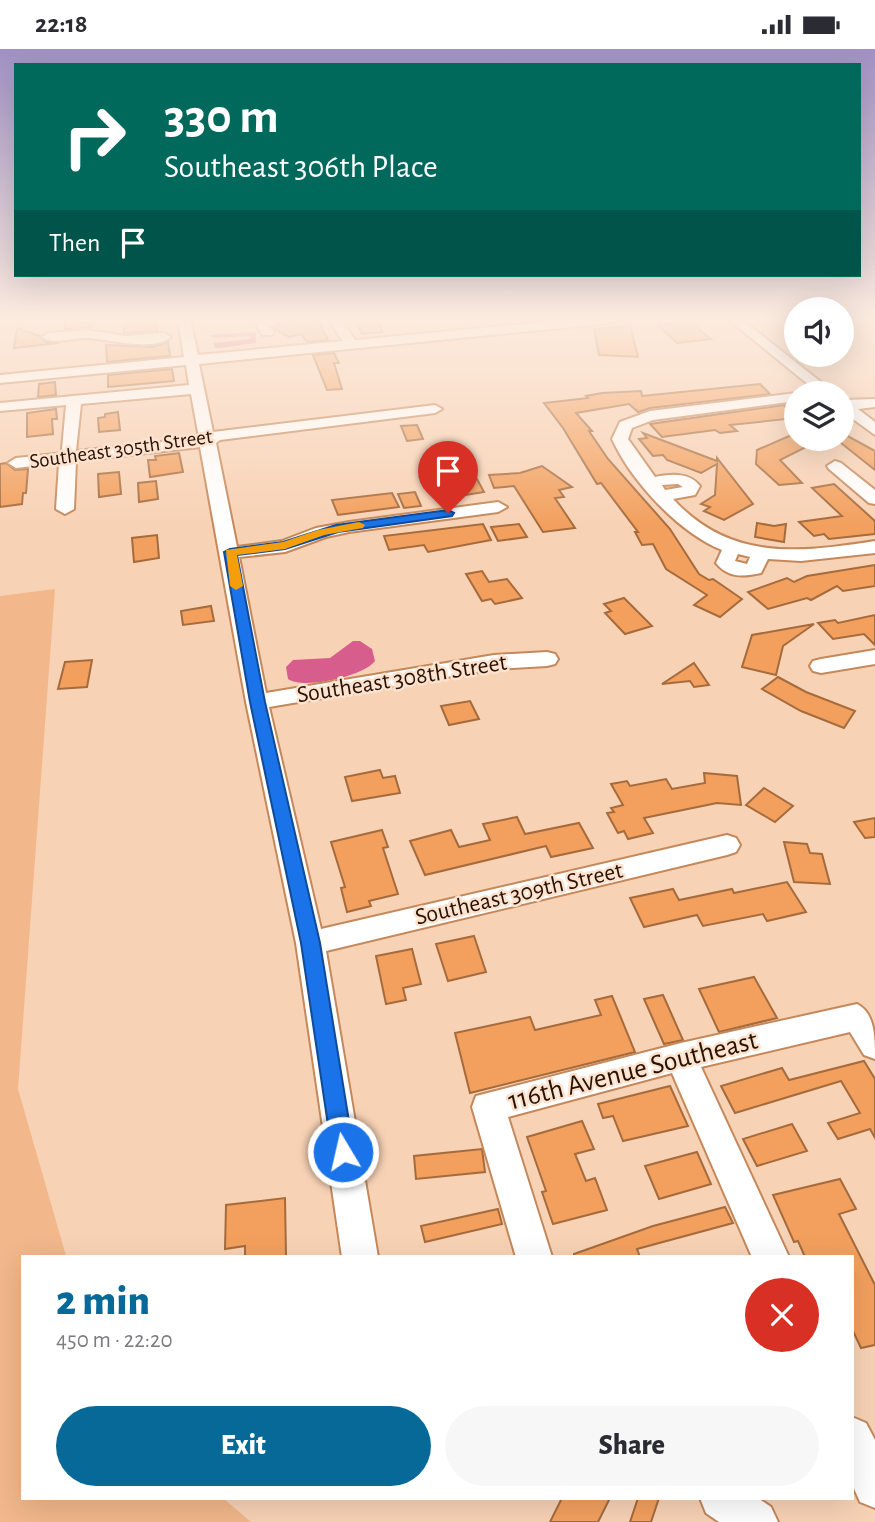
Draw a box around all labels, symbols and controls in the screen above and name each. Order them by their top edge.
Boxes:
text: 22:18 [35,11,88,37]
icon: right [49,91,140,182]
text: 330 m [164,93,279,142]
text: Southeast 306th Place [164,151,438,183]
icon: arrive [114,224,152,262]
text: Then [49,230,100,256]
map controls [784,297,854,451]
button: sound [784,297,854,367]
button: layers [784,381,854,451]
street label: Southeast 305th Street [28,426,214,472]
pin [418,441,478,513]
icon: arrive [429,452,467,490]
street label: Southeast 308th Street [295,650,509,707]
street label: Southeast 309th Street [413,858,625,930]
street label: 116th Avenue Southeast [505,1026,761,1116]
position arrow [306,1115,380,1189]
button: close [745,1278,819,1352]
text: 2 min [56,1280,150,1322]
text: 450 m · 22:20 [56,1329,173,1352]
button: Exit [56,1406,431,1486]
button: Share [445,1406,819,1486]

